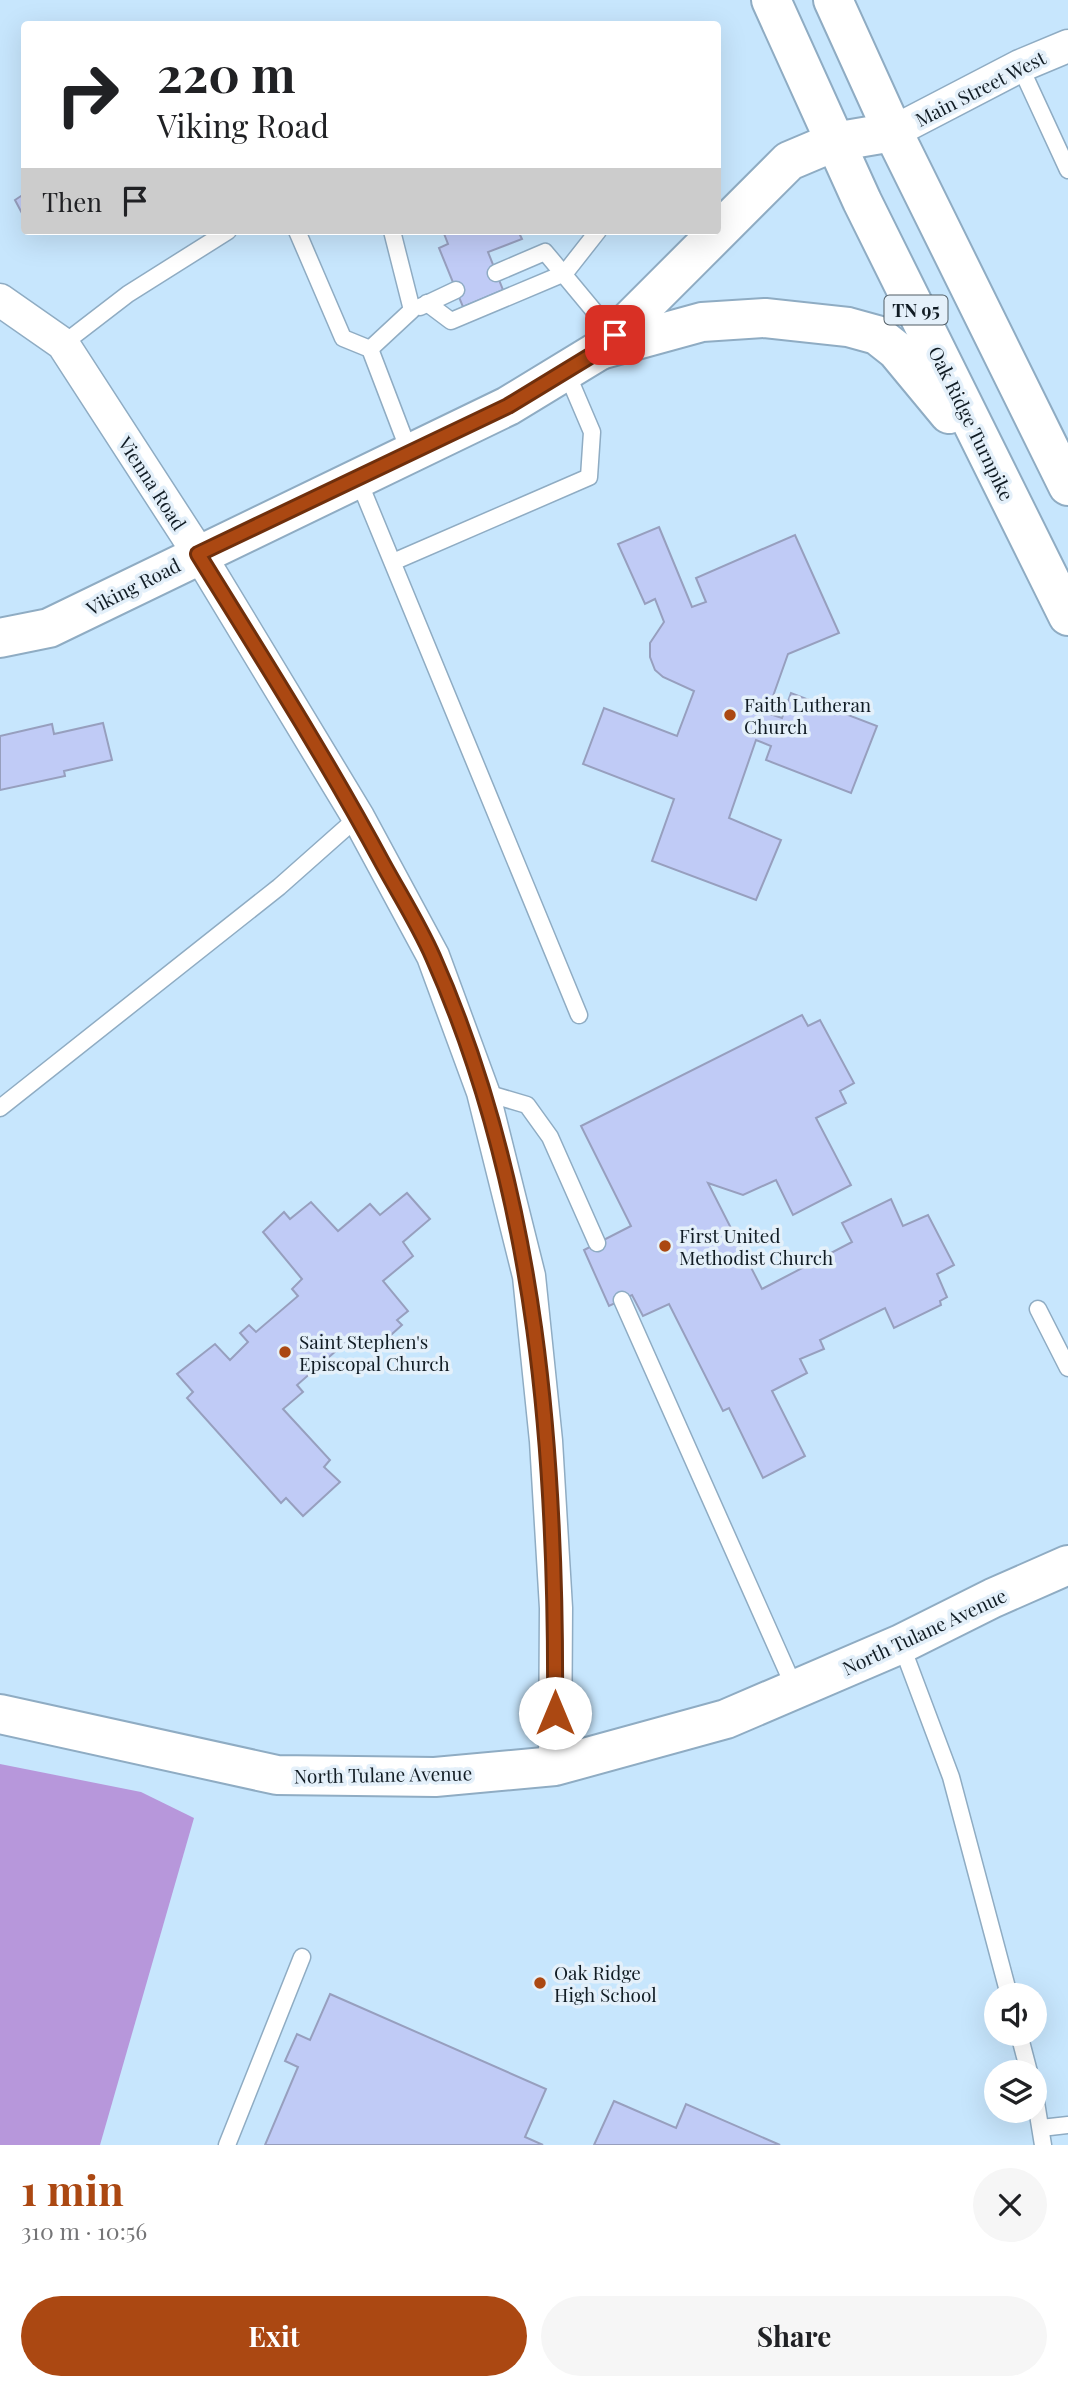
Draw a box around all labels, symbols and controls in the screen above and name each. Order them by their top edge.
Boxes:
text: 220 m [157,40,296,105]
street label: Main Street West [910,44,1050,132]
icon: right [42,49,133,140]
text: Viking Road [157,103,329,146]
icon: arrive [116,182,154,220]
text: Then [42,184,102,219]
road number: TN 95 [884,296,948,324]
pin [585,305,645,365]
icon: arrive [596,316,634,354]
street label: Oak Ridge Turnpike [923,342,1021,504]
street label: Vienna Road [113,430,193,535]
street label: Viking Road [81,551,184,621]
place label: Faith Lutheran Church [744,691,872,739]
marker: Faith Lutheran Church [722,707,738,723]
place label: First United Methodist Church [679,1222,833,1270]
marker: First United Methodist Church [657,1238,673,1254]
place label: Saint Stephen's Episcopal Church [299,1328,450,1376]
marker: Saint Stephen's Episcopal Church [277,1344,293,1360]
street label: North Tulane Avenue [838,1582,1010,1680]
position arrow [518,1676,592,1750]
street label: North Tulane Avenue [294,1759,472,1789]
place label: Oak Ridge High School [554,1959,657,2007]
marker: Oak Ridge High School [532,1975,548,1991]
map controls [984,1983,1047,2123]
button: sound [984,1983,1047,2046]
button: layers [984,2060,1047,2123]
text: 1 min [21,2161,124,2217]
button: close [973,2168,1047,2242]
text: 310 m · 10:56 [21,2215,147,2246]
button: Exit [21,2296,527,2376]
button: Share [541,2296,1047,2376]

